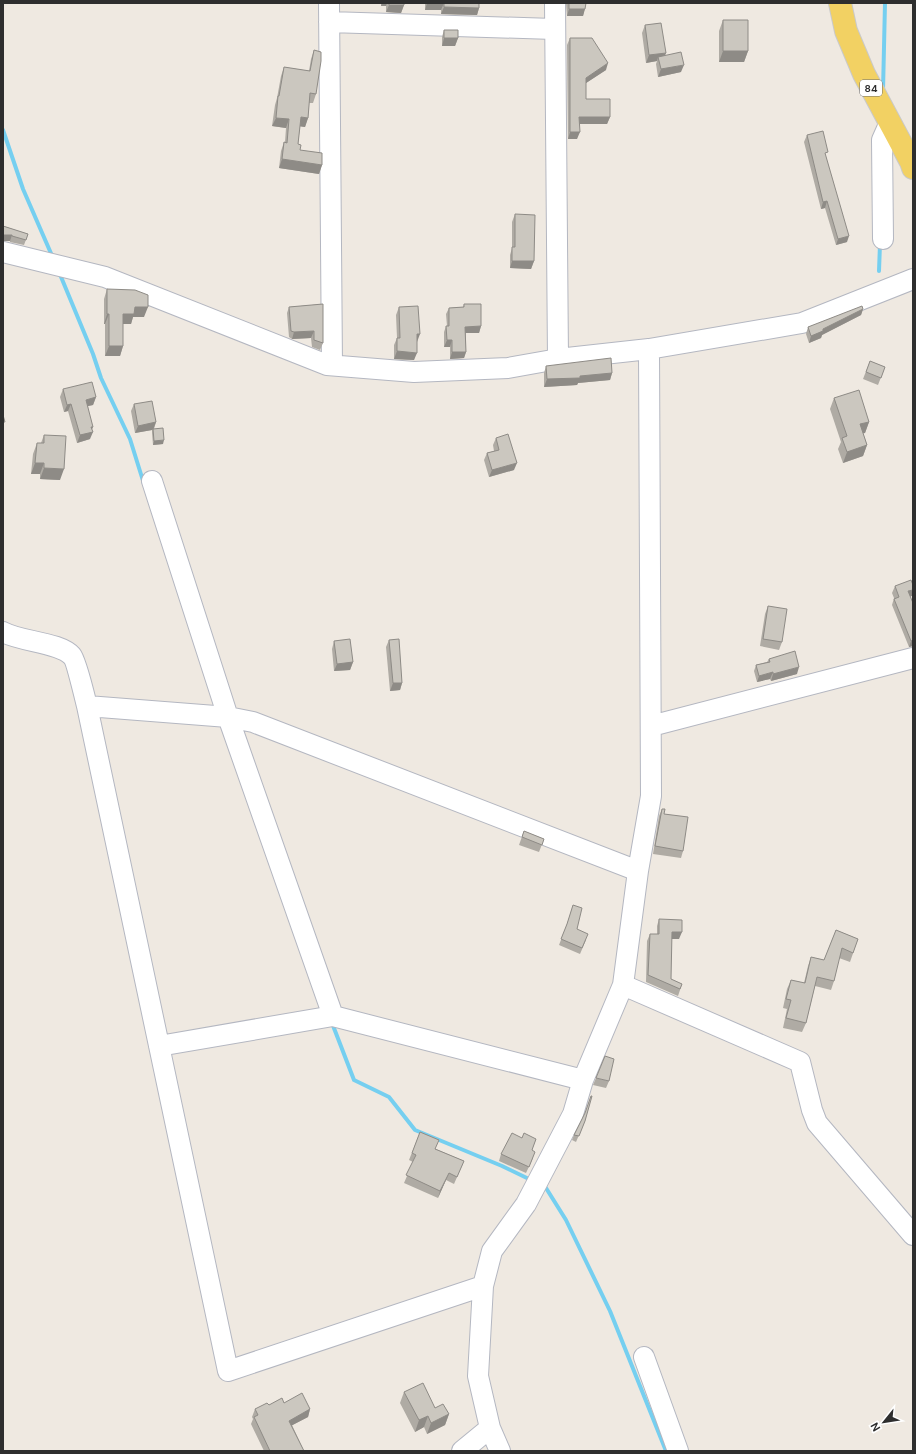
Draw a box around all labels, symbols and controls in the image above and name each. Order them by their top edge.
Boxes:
road number: 84 [860,80,882,96]
north arrow [864,1402,904,1442]
text: N [867,1420,883,1434]

